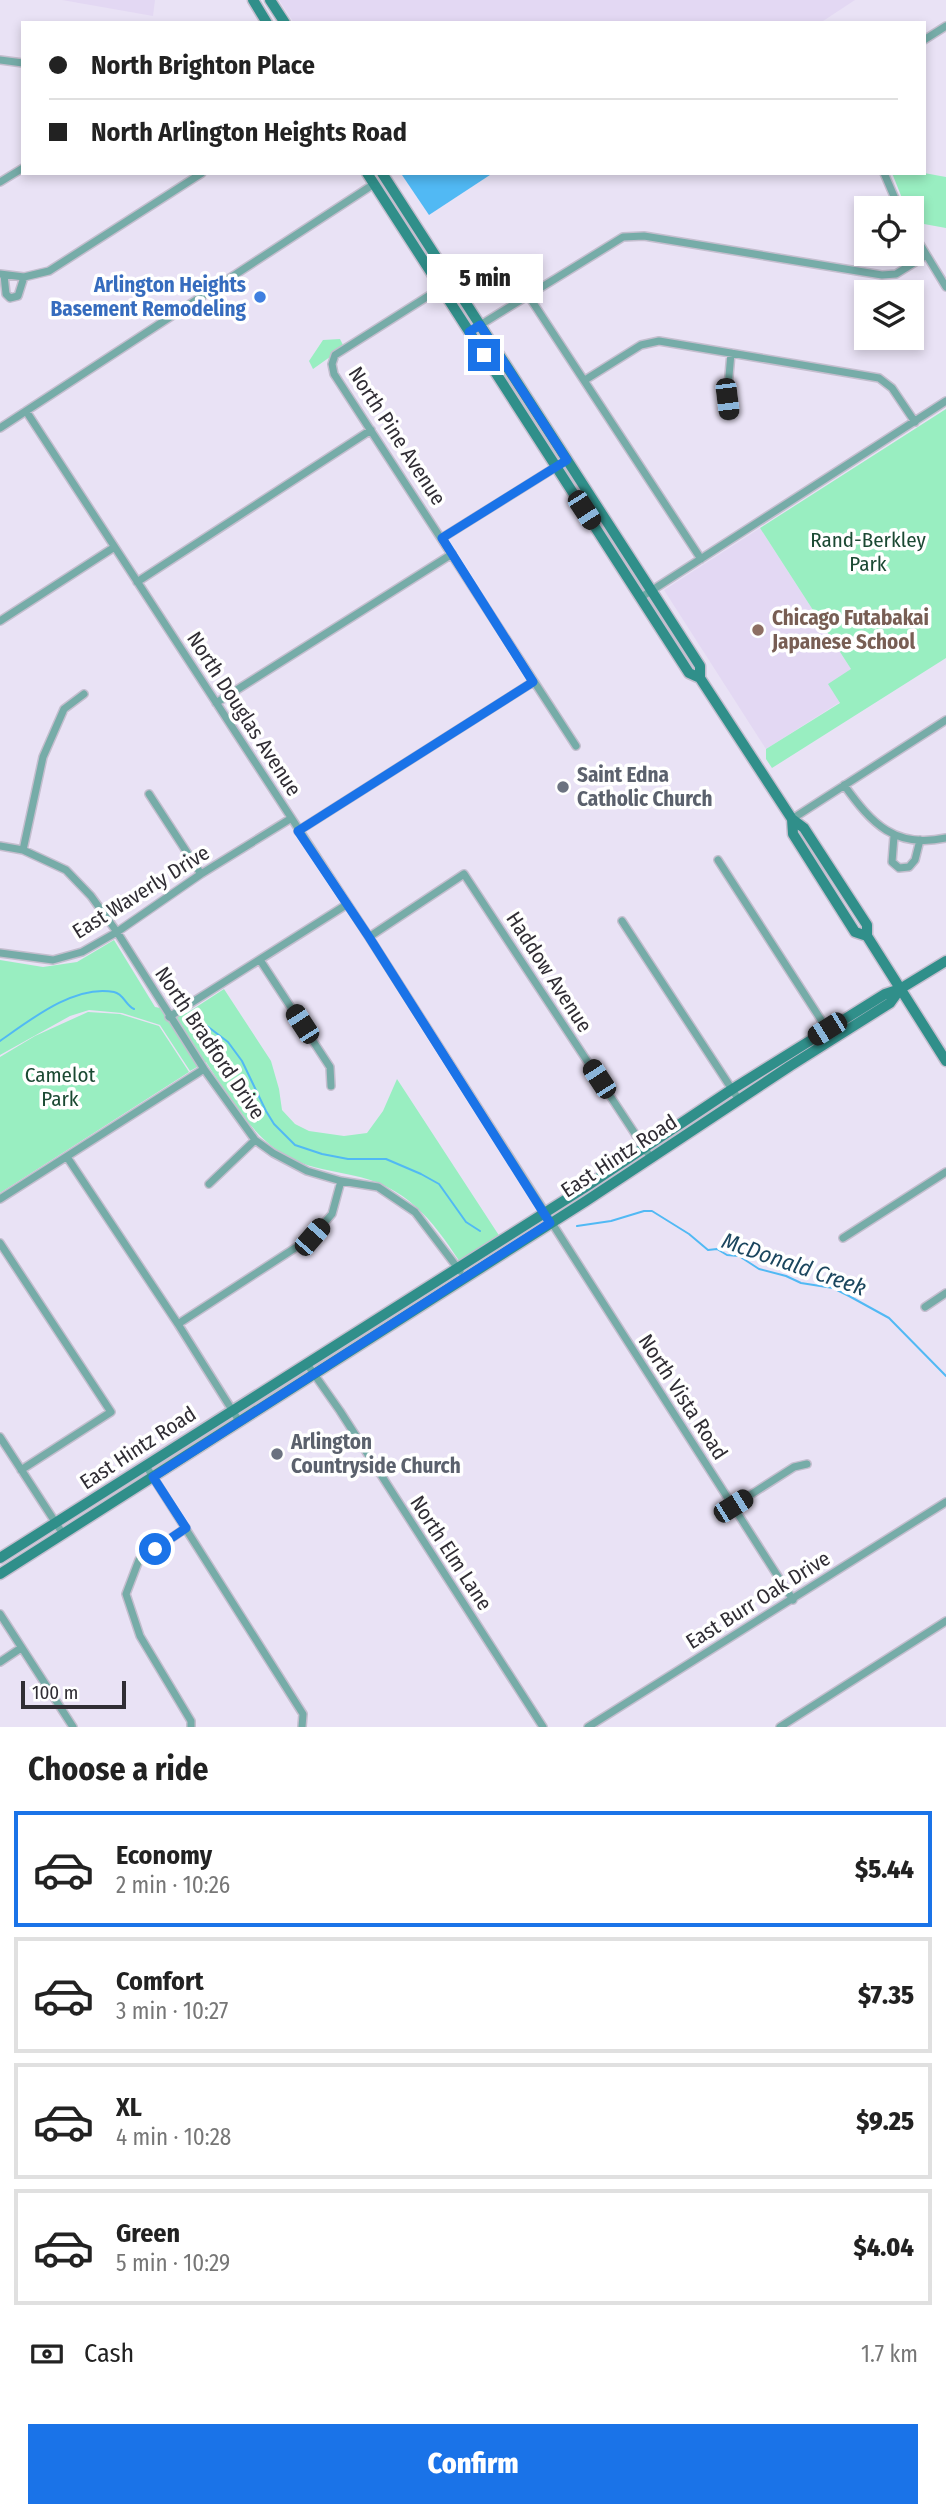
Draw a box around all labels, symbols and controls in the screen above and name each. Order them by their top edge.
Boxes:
text: North Brighton Place [91,50,315,81]
text: North Arlington Heights Road [91,117,407,148]
map controls [854,196,924,350]
button: locate [854,196,924,266]
callout: 5 min [426,254,542,302]
text: 5 min [459,264,511,292]
place label: Arlington Heights Basement Remodeling [51,272,247,322]
button: layers [854,280,924,350]
marker: Arlington Heights Basement Remodeling [252,289,268,305]
route end [468,339,500,371]
street label: North Pine Avenue [343,362,451,510]
car [715,377,740,421]
car [564,487,605,533]
park label: Rand-Berkley Park [810,527,926,577]
place label: Chicago Futabakai Japanese School [771,605,929,655]
marker: Chicago Futabakai Japanese School [750,622,766,638]
street label: North Douglas Avenue [181,627,307,801]
place label: Saint Edna Catholic Church [577,762,713,812]
marker: Saint Edna Catholic Church [555,779,571,795]
street label: East Waverly Drive [68,839,214,945]
street label: Haddow Avenue [500,907,598,1037]
street label: North Bradford Drive [149,962,271,1124]
car [282,1001,323,1047]
car [804,1009,851,1049]
car [579,1056,620,1102]
park label: Camelot Park [25,1062,95,1112]
street label: East Hintz Road [556,1109,682,1203]
car [291,1214,334,1260]
water label: McDonald Creek [718,1226,870,1302]
street label: North Vista Road [633,1329,733,1465]
street label: East Hintz Road [75,1401,201,1495]
place label: Arlington Countryside Church [290,1429,461,1479]
marker: Arlington Countryside Church [269,1446,285,1462]
car [710,1486,757,1526]
street label: North Elm Lane [404,1491,498,1615]
route start [139,1533,171,1565]
street label: East Burr Oak Drive [681,1545,835,1655]
scale bar [21,1678,126,1710]
text: 100 m [32,1681,78,1704]
text: Choose a ride [28,1750,209,1788]
icon: car [32,1838,95,1901]
text: Economy [116,1840,212,1871]
text: $5.44 [855,1854,914,1885]
text: 2 min · 10:26 [116,1871,230,1899]
icon: car [32,1964,95,2027]
text: Comfort [116,1966,204,1997]
text: $7.35 [858,1980,914,2011]
text: 3 min · 10:27 [116,1997,228,2025]
icon: car [32,2090,95,2153]
text: XL [116,2092,142,2123]
text: $9.25 [856,2106,914,2137]
text: 4 min · 10:28 [116,2123,231,2151]
icon: car [32,2216,95,2279]
text: Green [116,2218,180,2249]
text: $4.04 [854,2232,914,2263]
text: 5 min · 10:29 [116,2249,230,2277]
icon: cash [28,2335,66,2373]
text: Cash [84,2338,134,2369]
text: 1.7 km [861,2340,918,2368]
button: Confirm [28,2424,918,2504]

